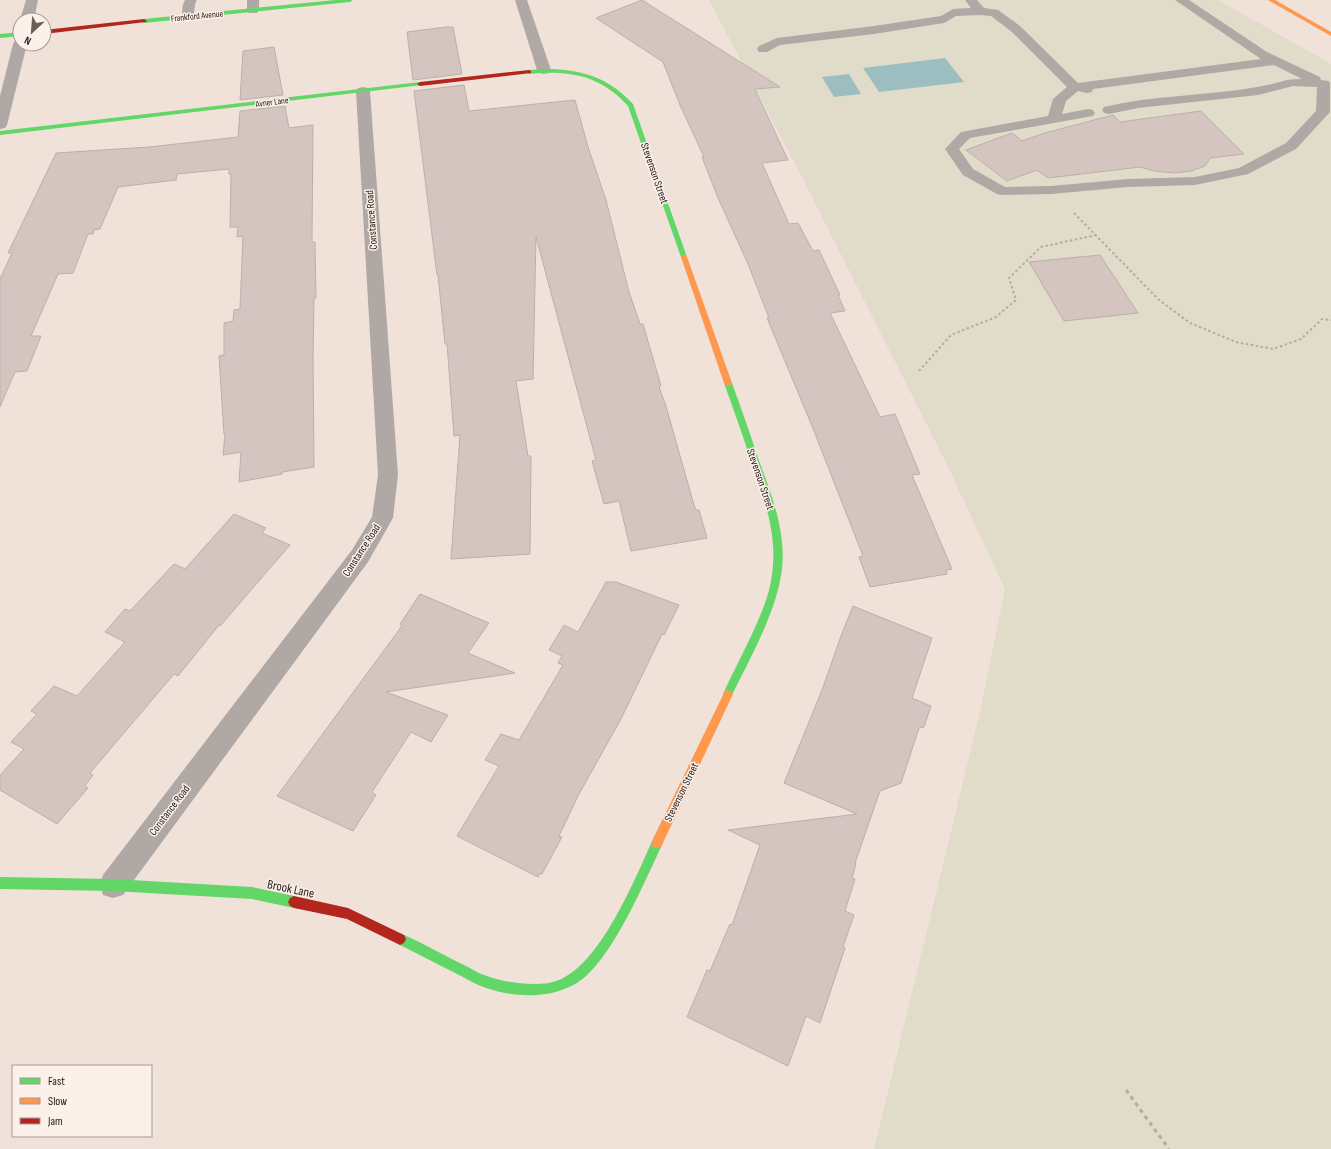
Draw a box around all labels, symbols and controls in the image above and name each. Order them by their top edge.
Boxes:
street label: Frankford Avenue [170,8,224,25]
north arrow [12,12,52,52]
text: N [22,33,33,48]
street label: Avner Lane [254,95,289,110]
street label: Stevenson Street [638,141,671,206]
street label: Constance Road [363,189,380,250]
street label: Stevenson Street [744,447,777,512]
street label: Constance Road [340,521,383,579]
street label: Stevenson Street [662,760,702,824]
street label: Constance Road [146,782,193,838]
street label: Brook Lane [266,876,316,902]
legend [12,1065,152,1137]
text: Fast [48,1074,65,1089]
text: Slow [48,1094,67,1109]
text: Jam [47,1114,63,1129]

